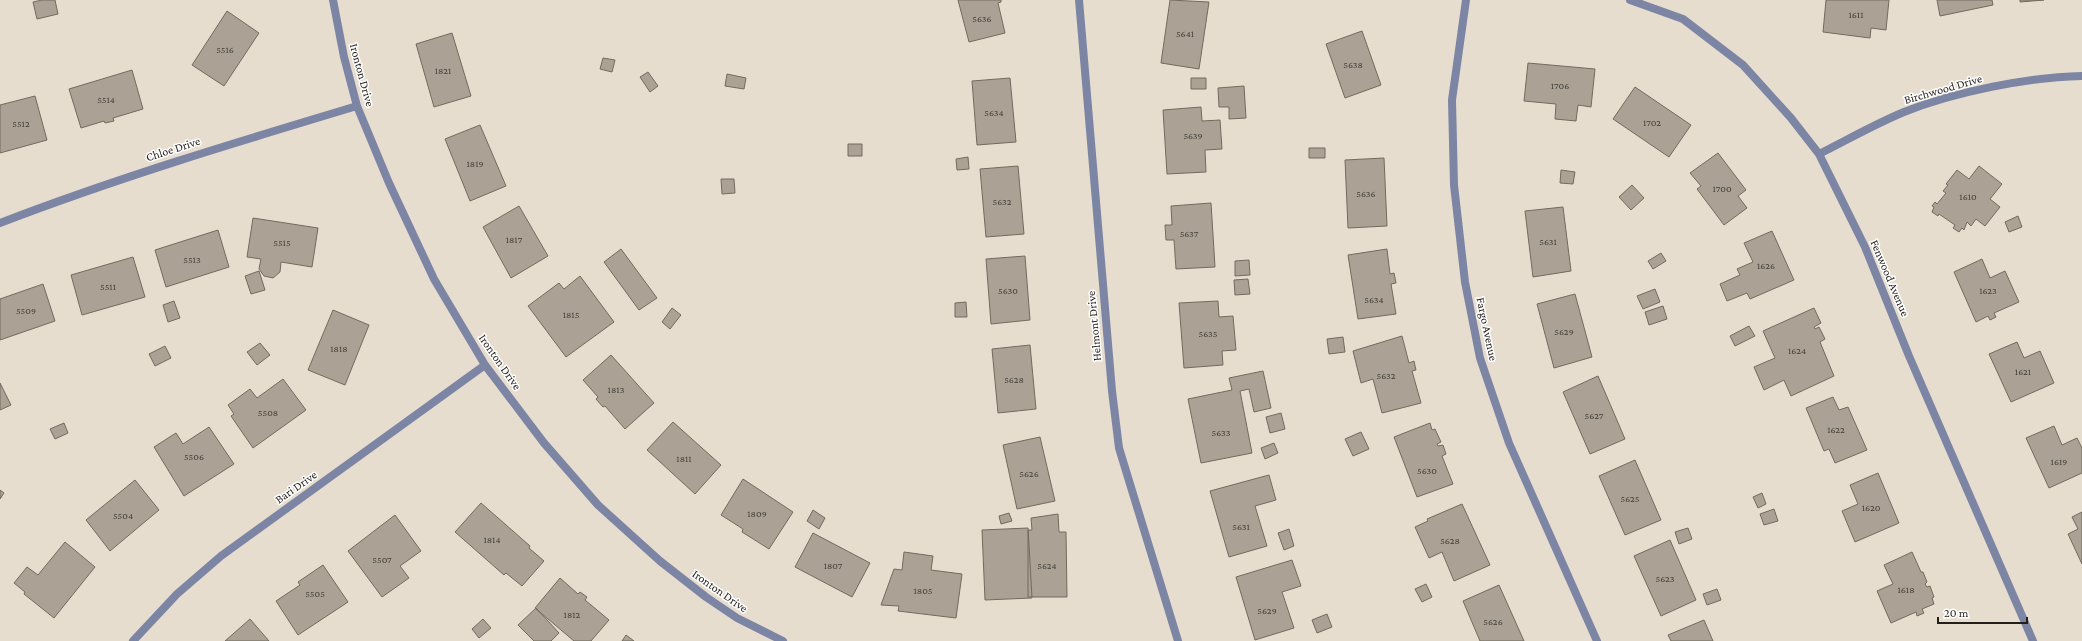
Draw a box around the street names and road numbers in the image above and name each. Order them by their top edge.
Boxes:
street label: Ironton Drive [347,42,377,108]
street label: Birchwood Drive [1902,71,1984,107]
street label: Chloe Drive [144,134,202,164]
street label: Fenwood Avenue [1868,238,1912,318]
street label: Helmont Drive [1084,290,1104,362]
street label: Fargo Avenue [1473,296,1501,362]
street label: Ironton Drive [476,331,524,393]
street label: Bari Drive [272,468,320,506]
street label: Ironton Drive [689,567,751,615]

